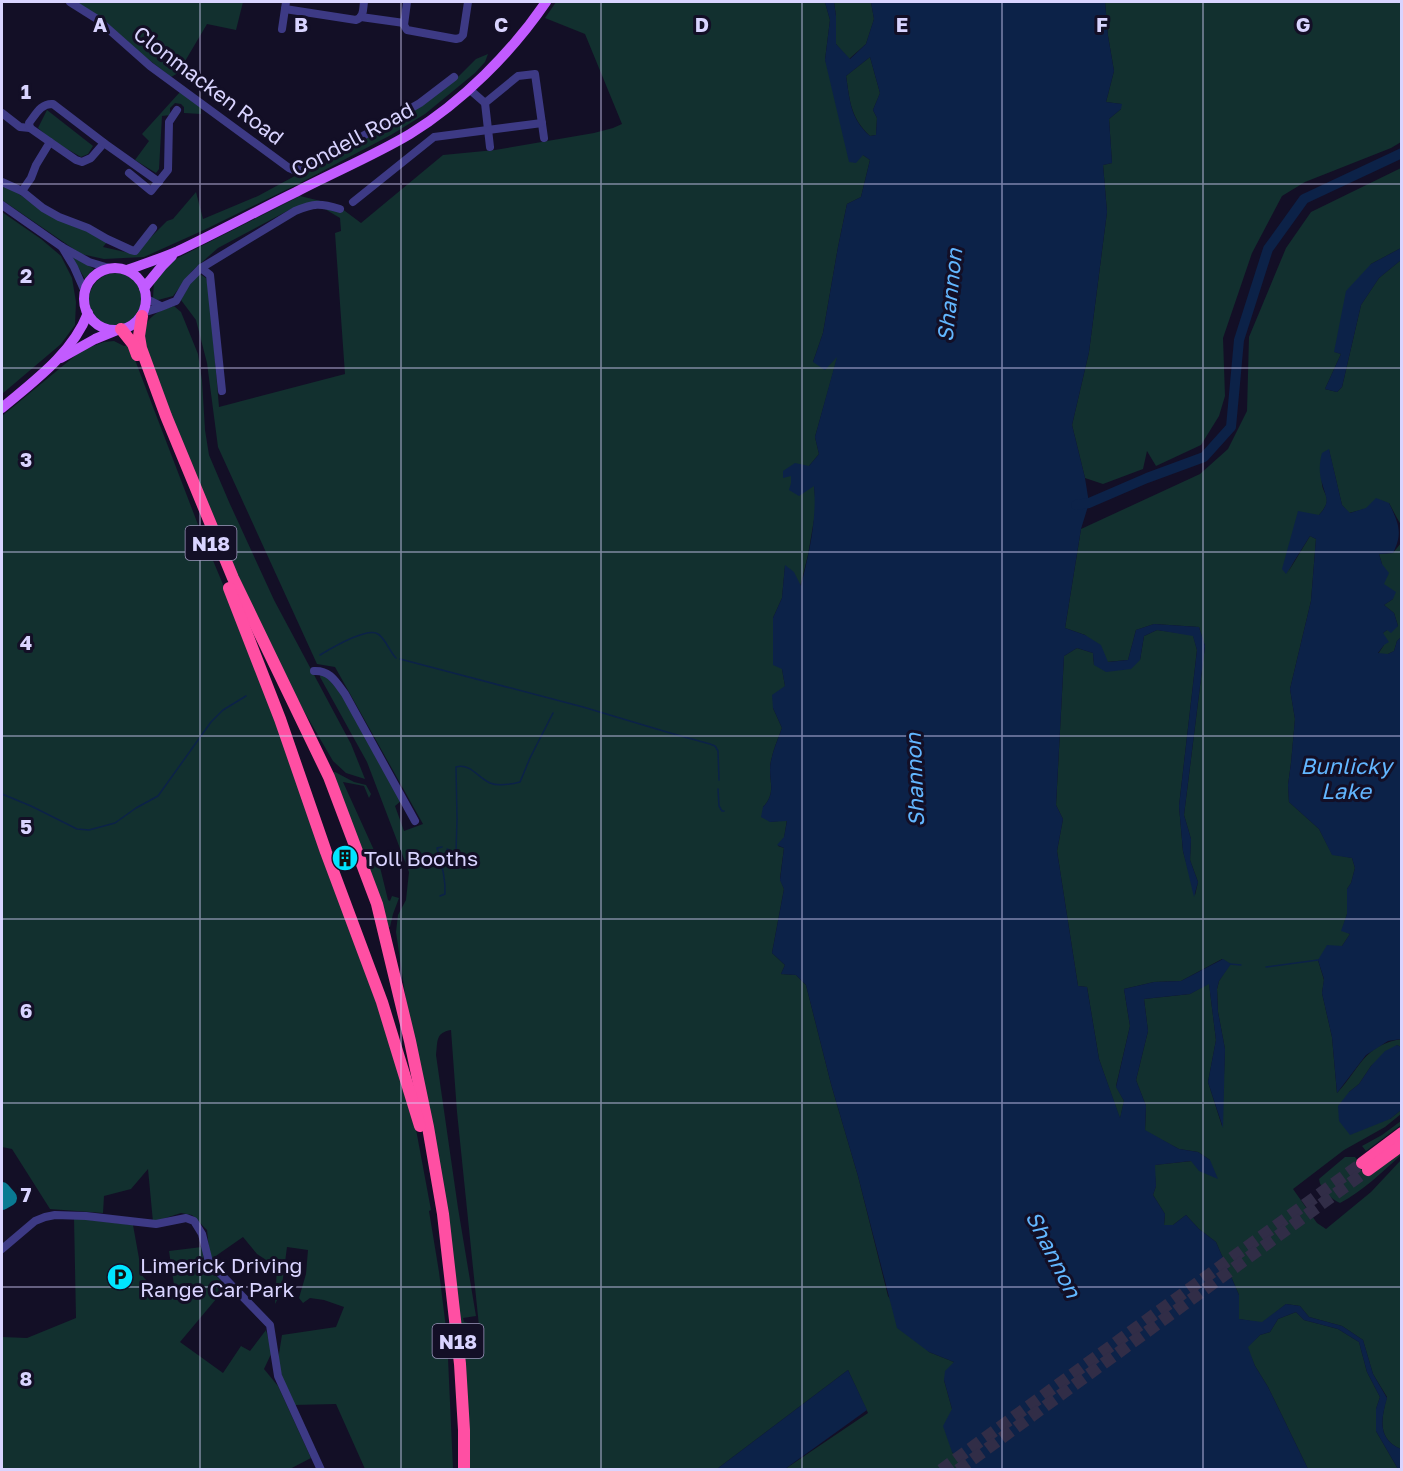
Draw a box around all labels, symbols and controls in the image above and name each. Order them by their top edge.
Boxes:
text: A [93,12,107,36]
text: B [294,12,308,36]
text: C [494,12,508,36]
text: D [695,12,709,36]
text: E [896,12,908,36]
text: F [1096,12,1108,36]
text: G [1296,12,1310,36]
street label: Clonmacken Road [129,20,289,150]
text: 1 [21,79,31,103]
street label: Condell Road [286,96,418,182]
water label: Shannon [931,245,967,343]
text: 2 [20,263,32,287]
text: 3 [20,447,32,471]
road number: N18 [186,526,236,560]
text: 4 [20,630,32,654]
water label: Shannon [899,731,929,827]
water label: Bunlicky Lake [1300,752,1394,804]
text: 5 [20,814,32,838]
building icon: Toll Booths [330,843,360,873]
place label: Toll Booths [364,845,478,871]
text: 6 [20,998,32,1022]
text: 7 [21,1182,32,1206]
water label: Shannon [1021,1206,1088,1303]
place label: Limerick Driving Range Car Park [140,1252,302,1302]
parking icon: Limerick Driving Range Car Park [105,1262,135,1292]
road number: N18 [432,1324,484,1358]
text: 8 [20,1366,32,1390]

